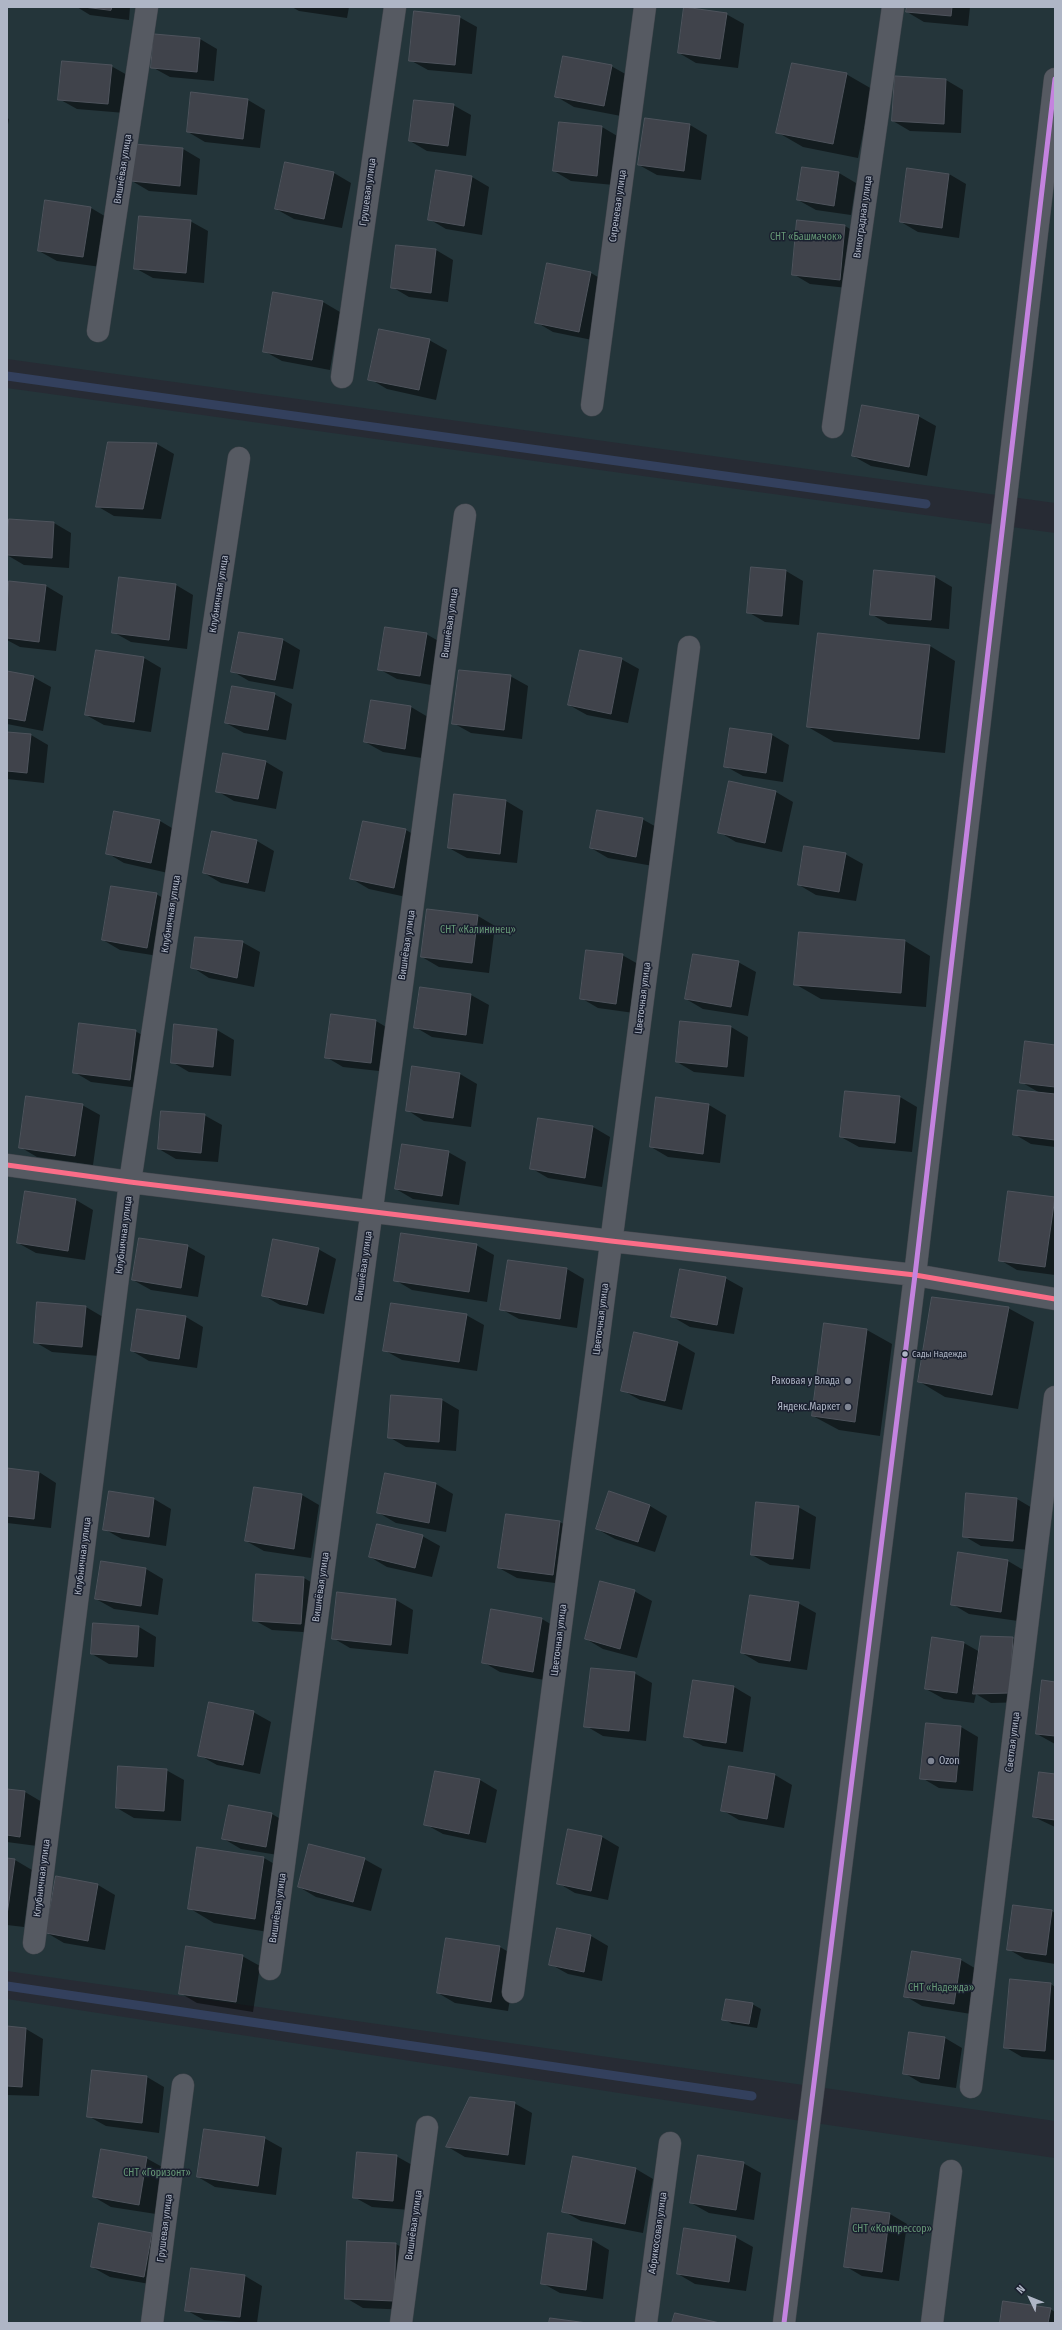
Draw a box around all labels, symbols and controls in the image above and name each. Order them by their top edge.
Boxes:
street label: Вишнёвая улица [112,133,134,205]
street label: Грушевая улица [357,157,379,227]
street label: Сиреневая улица [607,169,629,243]
street label: Виноградная улица [851,175,875,259]
park label: СНТ «Башмачок» [770,231,842,243]
street label: Клубничная улица [207,554,231,634]
street label: Вишнёвая улица [439,587,461,659]
street label: Клубничная улица [159,874,183,954]
street label: Вишнёвая улица [396,909,418,981]
park label: СНТ «Калининец» [440,924,516,936]
street label: Цветочная улица [633,961,653,1035]
street label: Клубничная улица [113,1195,135,1275]
street label: Вишнёвая улица [353,1230,375,1302]
street label: Цветочная улица [591,1282,611,1356]
marker: Сады Надежда [900,1349,910,1359]
place label: Сады Надежда [912,1349,967,1359]
place label: Раковая у Влада [771,1375,840,1387]
marker: Раковая у Влада [843,1376,853,1386]
place label: Яндекс.Маркет [777,1401,840,1413]
marker: Яндекс.Маркет [843,1402,853,1412]
street label: Клубничная улица [72,1516,94,1596]
street label: Вишнёвая улица [310,1551,332,1623]
street label: Цветочная улица [549,1603,569,1677]
street label: Светлая улица [1003,1711,1023,1773]
place label: Ozon [939,1755,960,1767]
marker: Ozon [926,1756,936,1766]
street label: Клубничная улица [31,1838,53,1918]
street label: Вишнёвая улица [267,1872,289,1944]
park label: СНТ «Надежда» [908,1982,974,1994]
park label: СНТ «Горизонт» [123,2167,191,2179]
street label: Вишнёвая улица [403,2189,425,2261]
street label: Абрикосовая улица [646,2191,670,2275]
street label: Грушевая улица [155,2193,175,2263]
park label: СНТ «Компрессор» [852,2223,932,2235]
north arrow [1010,2278,1050,2318]
text: N [1014,2283,1028,2296]

